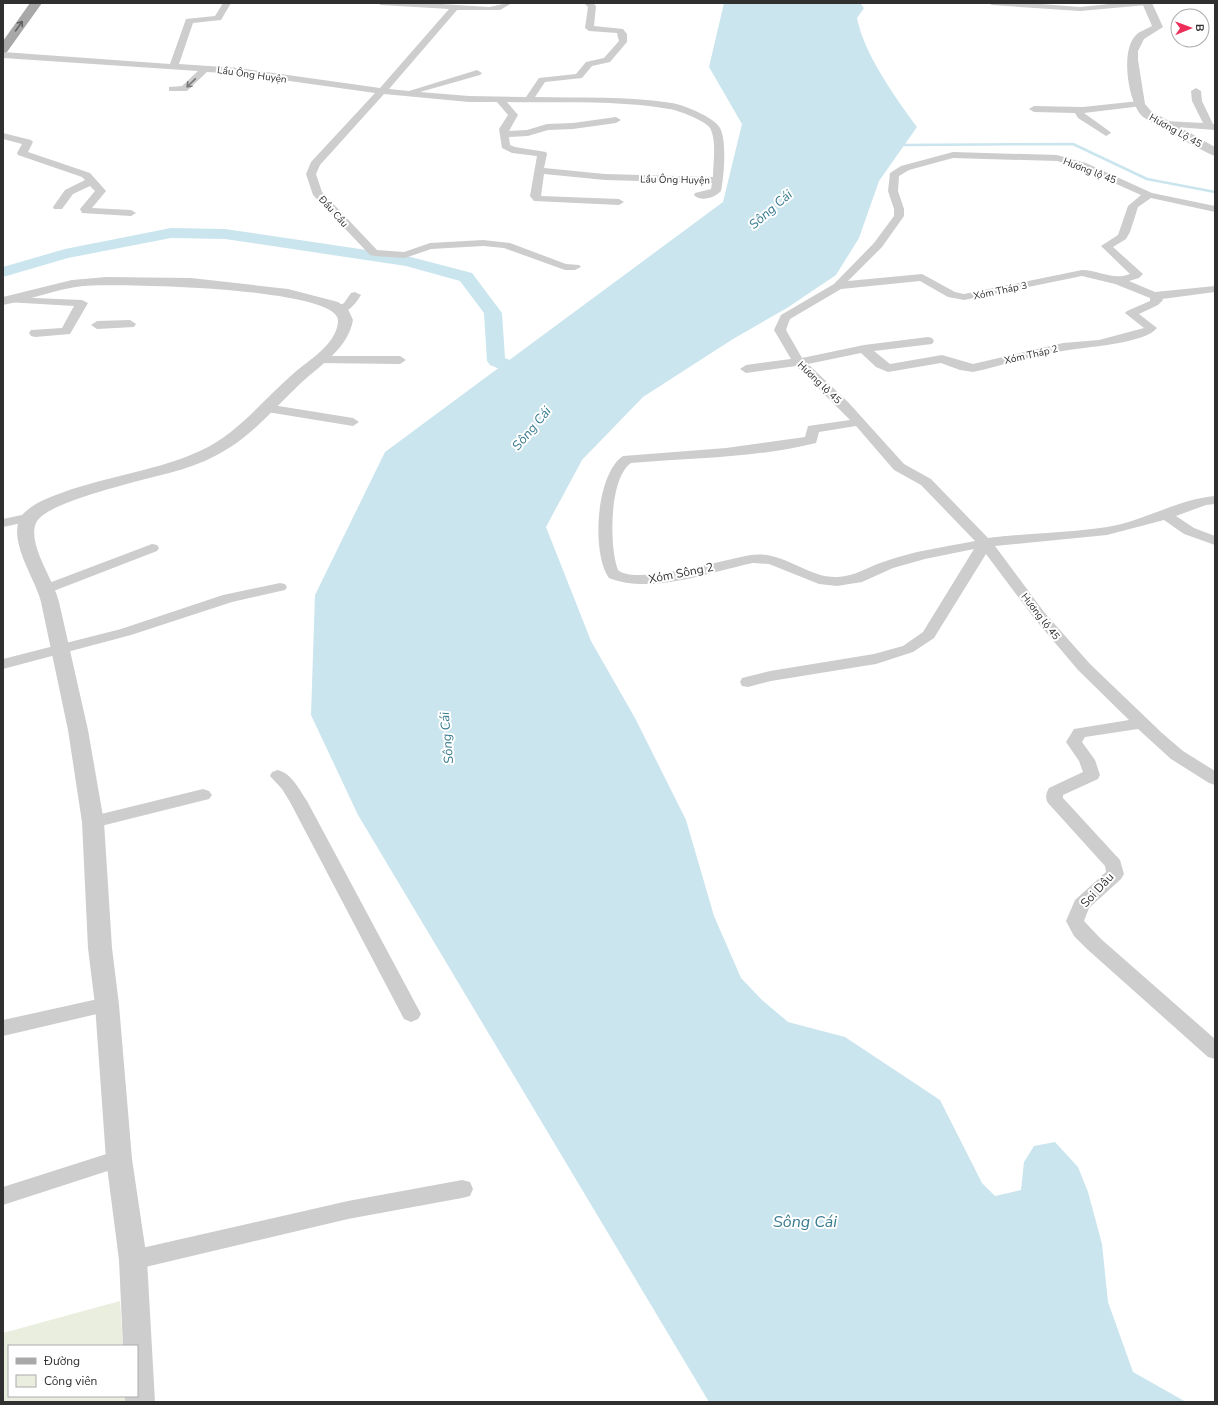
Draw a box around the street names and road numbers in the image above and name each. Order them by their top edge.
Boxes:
street label: Lầu Ông Huyện [216,63,287,87]
street label: Hương Lộ 45 [1147,111,1204,151]
street label: Hương lộ 45 [1061,154,1118,187]
street label: Lầu Ông Huyện [640,172,710,188]
street label: Đầu Cầu [315,192,351,231]
street label: Xóm Tháp 3 [972,278,1028,303]
street label: Xóm Tháp 2 [1003,342,1059,368]
street label: Hương lộ 45 [794,358,844,407]
street label: Xóm Sông 2 [647,559,715,587]
street label: Hương lộ 45 [1017,590,1063,643]
street label: Soi Dâu [1077,869,1117,911]

